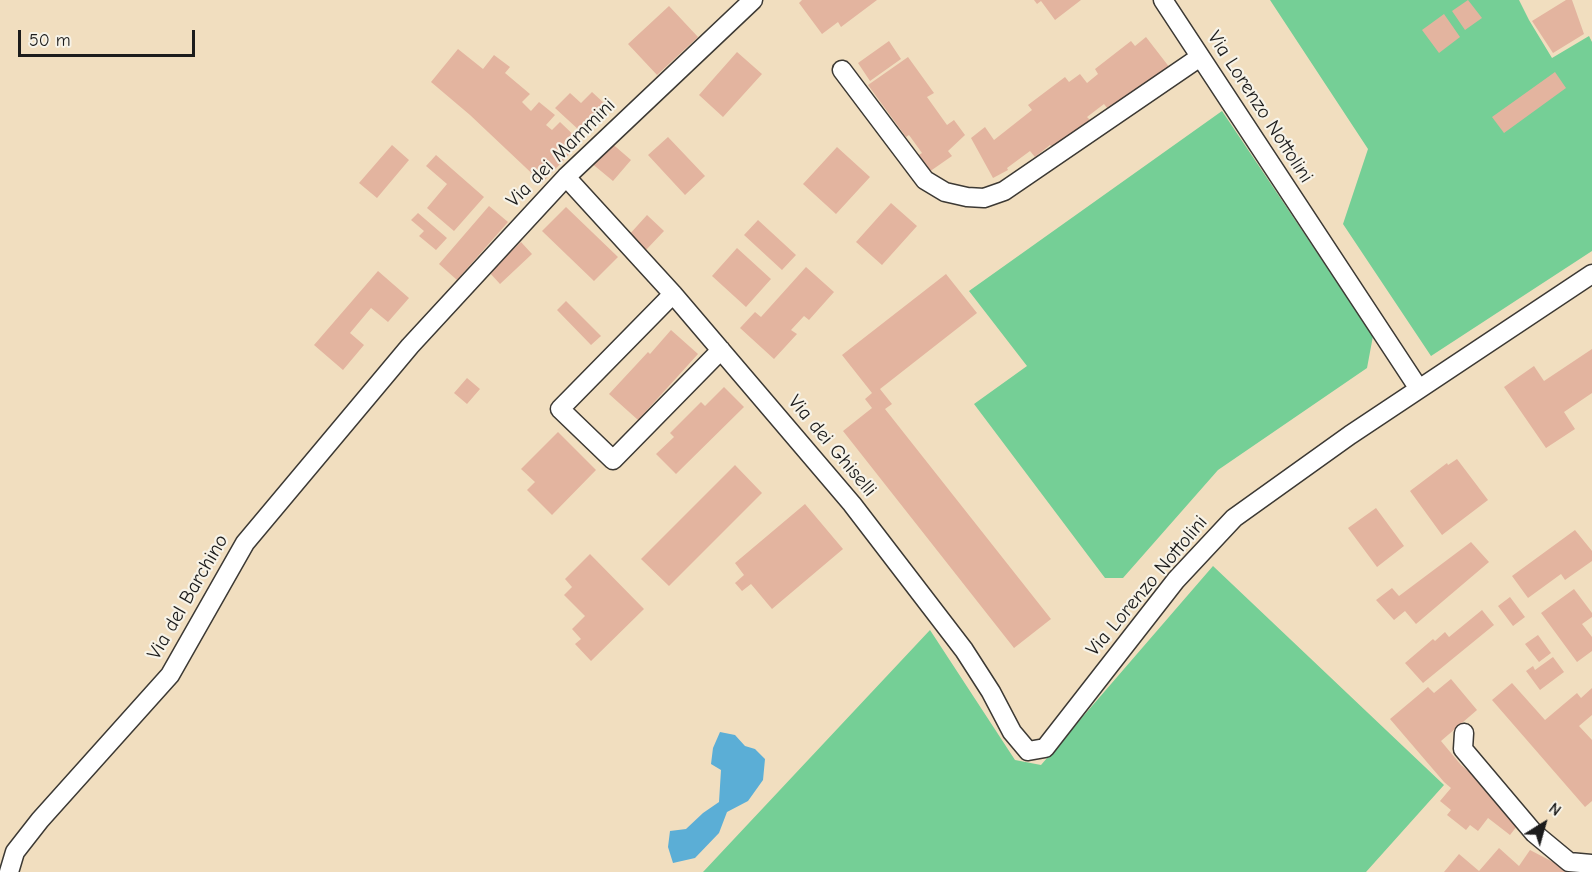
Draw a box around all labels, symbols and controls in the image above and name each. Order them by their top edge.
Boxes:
scale bar [21,18,198,56]
street label: Via Lorenzo Nottolini [1202,27,1318,187]
text: 50 m [29,30,71,51]
street label: Via dei Mammini [501,93,621,213]
street label: Via dei Ghiselli [783,390,881,502]
street label: Via Lorenzo Nottolini [1081,511,1213,661]
street label: Via del Barchino [142,530,234,664]
north arrow [1514,794,1574,854]
text: N [1545,799,1564,820]

